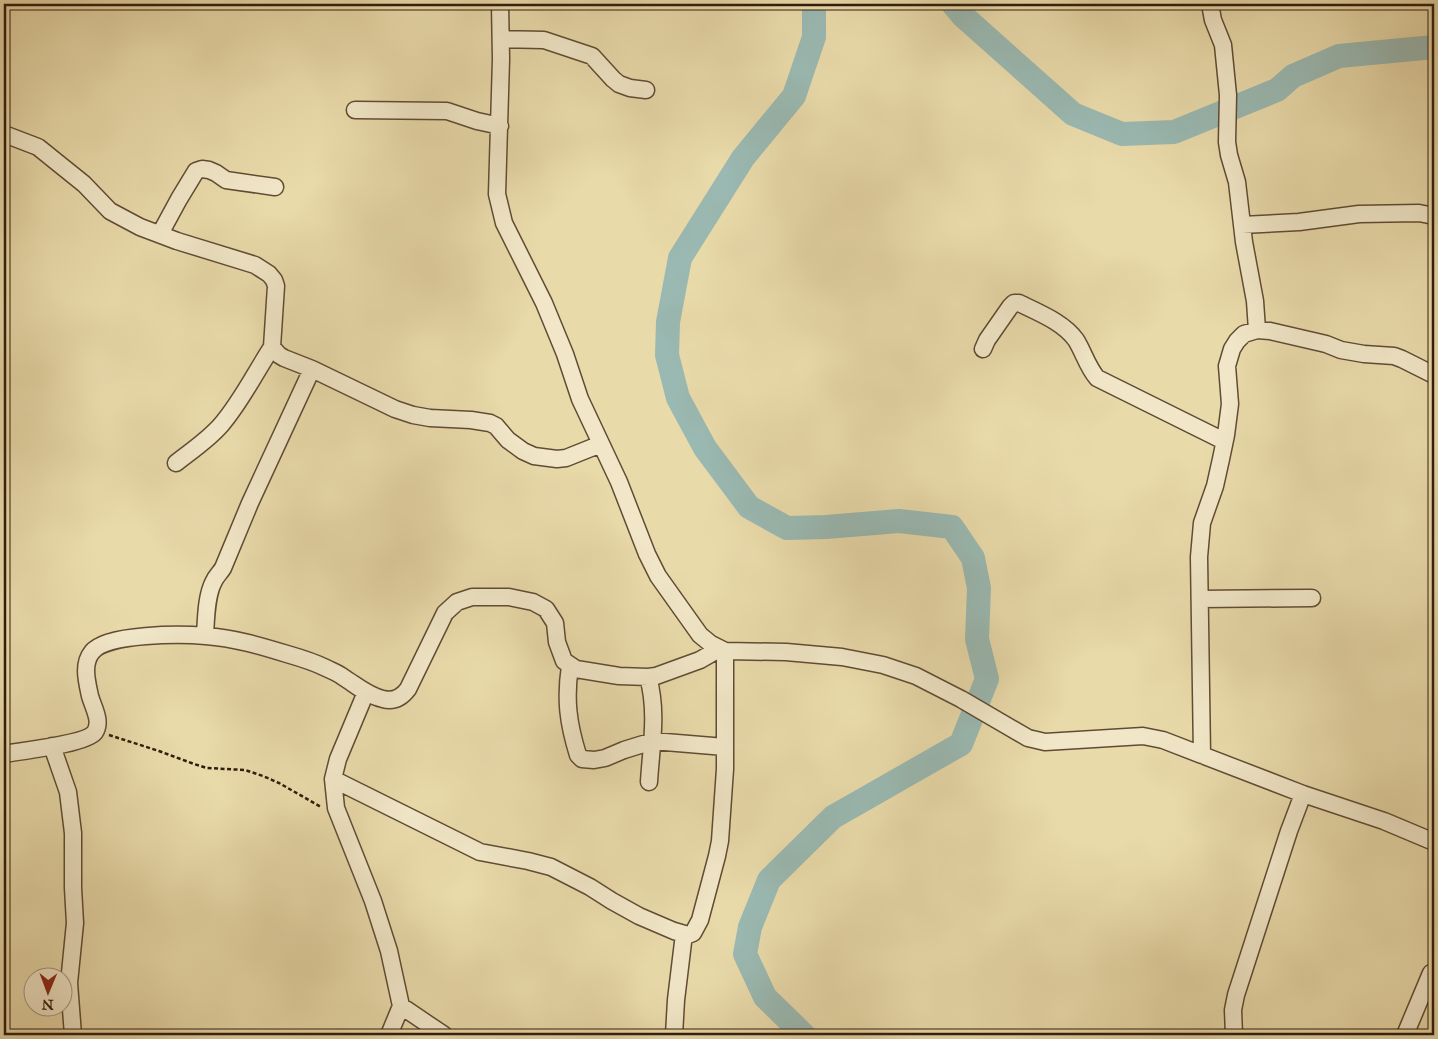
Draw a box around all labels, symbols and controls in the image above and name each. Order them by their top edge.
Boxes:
north arrow [22,966,72,1016]
text: N [42,996,54,1013]

